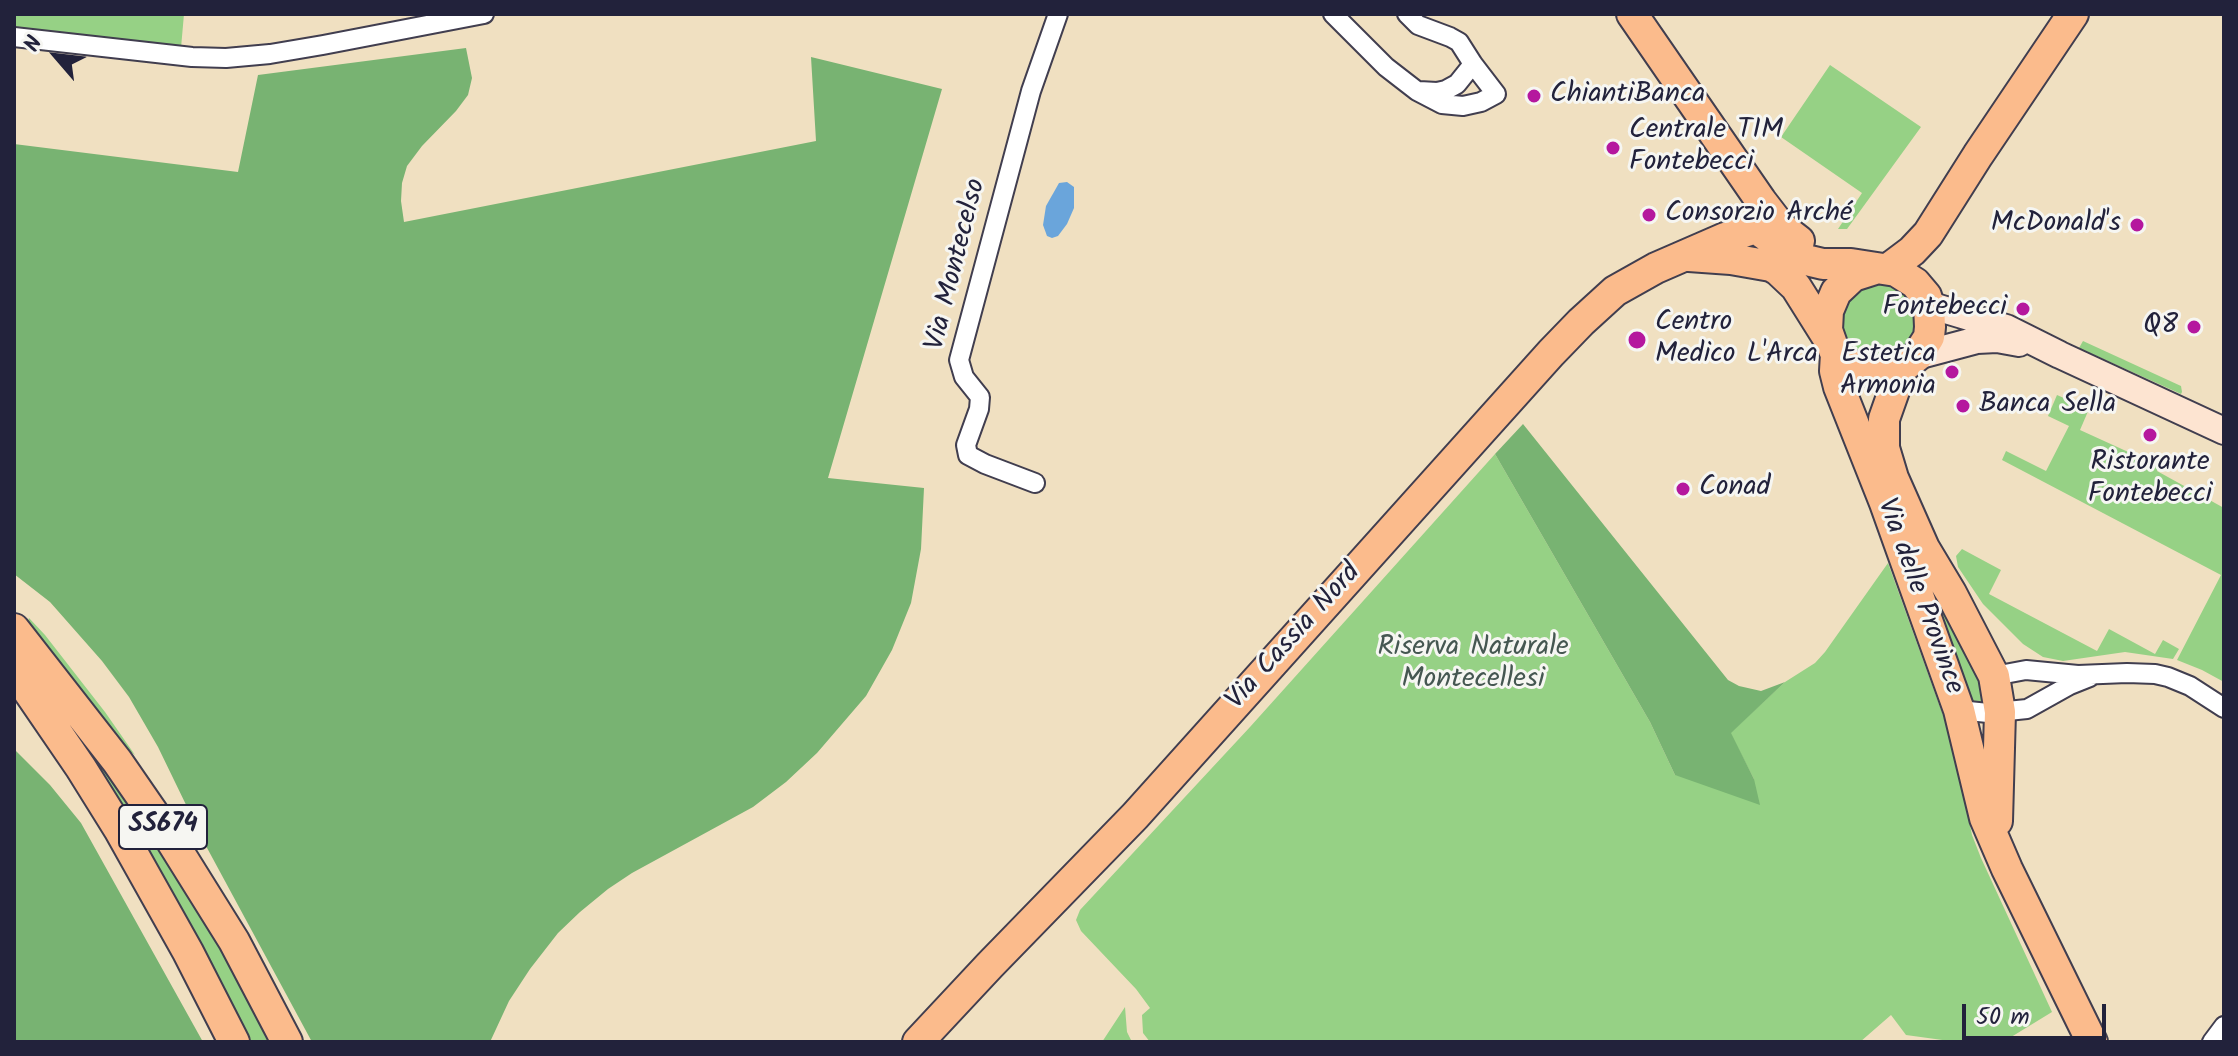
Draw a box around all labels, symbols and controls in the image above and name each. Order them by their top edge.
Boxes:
north arrow [16,16,96,96]
text: N [16,30,53,59]
place label: ChiantiBanca [1550,79,1705,113]
marker: ChiantiBanca [1525,87,1543,105]
place label: Centrale TIM Fontebecci [1629,115,1783,181]
marker: Centrale TIM Fontebecci [1604,139,1622,157]
street label: Via Montecelso [920,176,996,354]
place label: Consorzio Arché [1665,198,1852,232]
marker: Consorzio Arché [1640,206,1658,224]
place label: McDonald's [1991,208,2121,242]
marker: McDonald's [2128,216,2146,234]
place label: Fontebecci [1882,292,2007,326]
marker: Fontebecci [2014,300,2032,318]
place label: Centro Medico L'Arca [1655,307,1818,373]
place label: Q8 [2143,310,2178,344]
marker: Q8 [2185,318,2203,336]
marker: Centro Medico L'Arca [1626,329,1648,351]
place label: Estetica Armonia [1840,339,1936,405]
marker: Estetica Armonia [1943,363,1961,381]
place label: Banca Sella [1979,389,2116,423]
marker: Banca Sella [1954,397,1972,415]
marker: Ristorante Fontebecci [2141,426,2159,444]
place label: Ristorante Fontebecci [2088,447,2212,513]
place label: Conad [1699,472,1770,506]
marker: Conad [1674,480,1692,498]
street label: Via delle Province [1867,495,1969,699]
street label: Via Cassia Nord [1220,558,1370,718]
park label: Riserva Naturale Montecellesi [1377,632,1569,698]
road number: SS674 [119,805,207,849]
scale bar [1966,988,2110,1038]
text: 50 m [1976,998,2030,1037]

